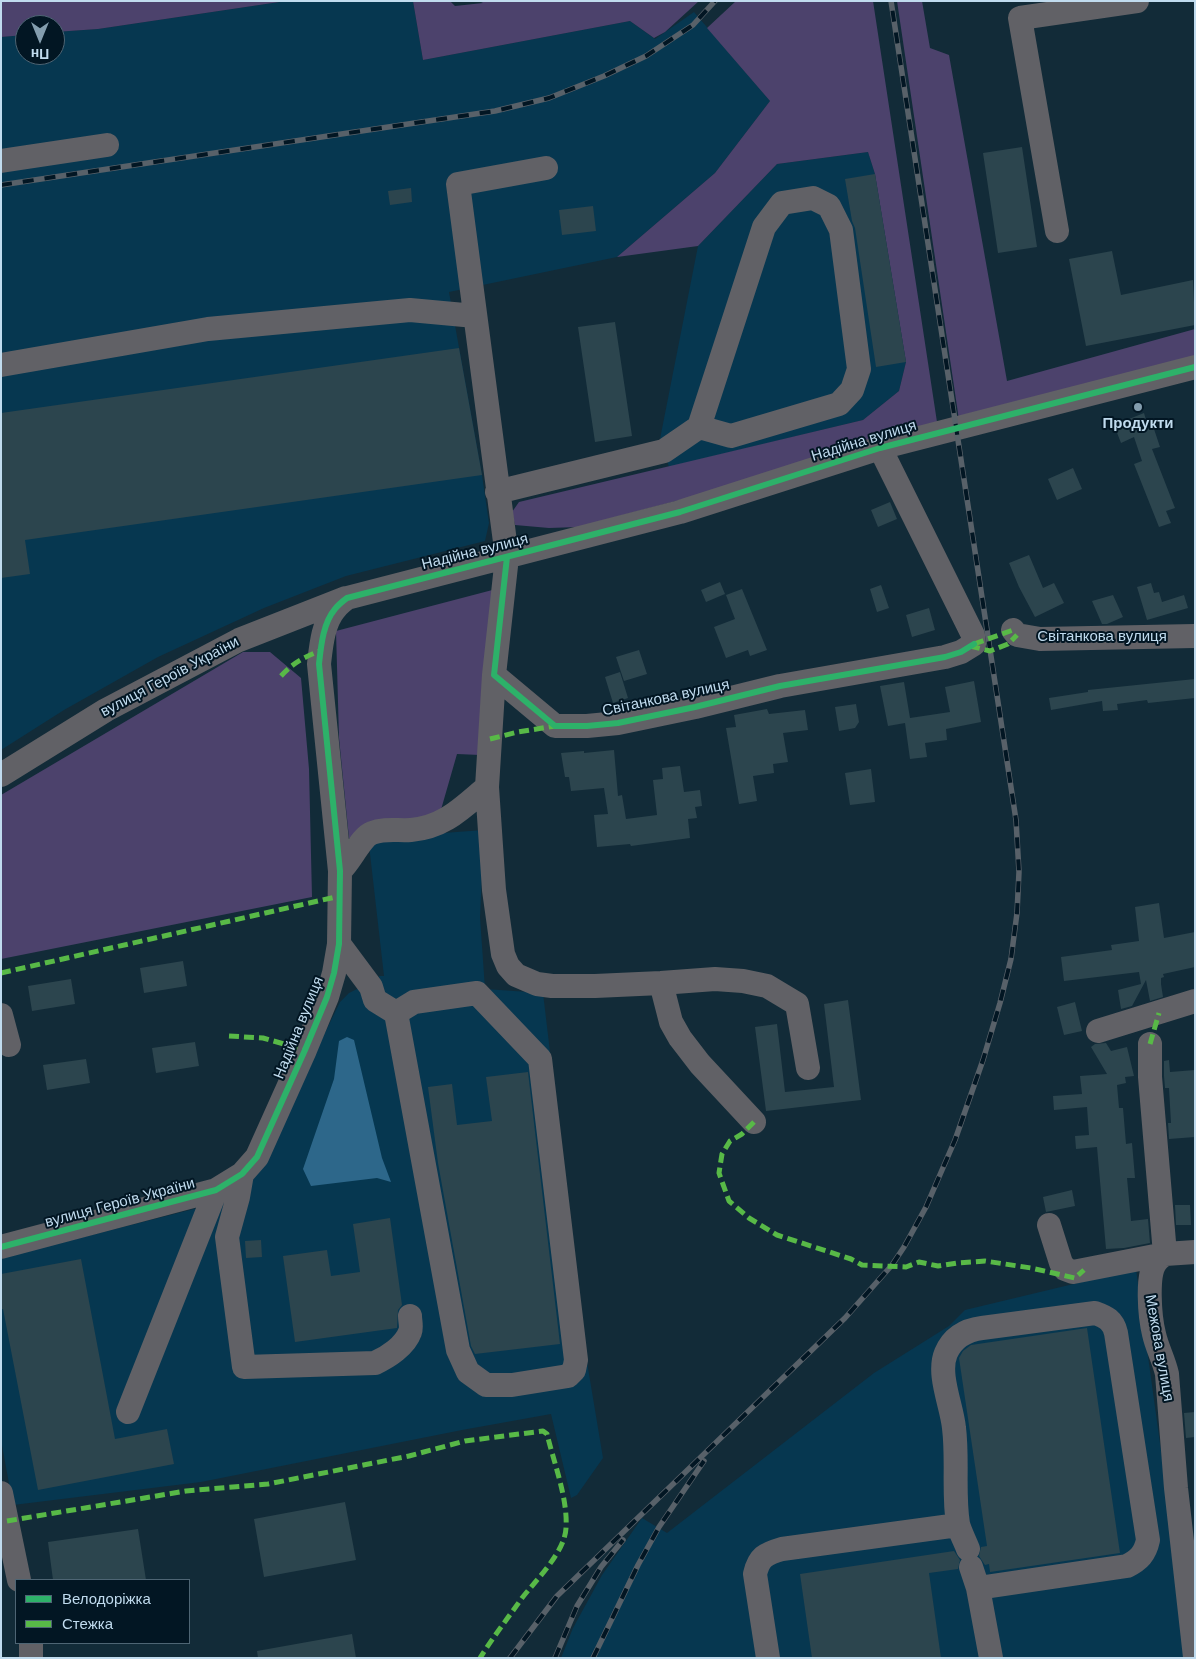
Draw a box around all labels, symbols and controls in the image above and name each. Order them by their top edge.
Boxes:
north arrow [15,15,65,65]
text: Пн [31,46,49,62]
marker: Продукти [1132,401,1144,413]
place label: Продукти [1102,415,1174,433]
street label: Надійна вулиця [809,416,919,466]
street label: Надійна вулиця [420,530,530,574]
street label: Світанкова вулиця [1037,628,1167,646]
street label: вулиця Героїв України [98,633,242,721]
street label: Світанкова вулиця [601,676,731,720]
street label: Надійна вулиця [270,974,328,1082]
street label: вулиця Героїв України [43,1174,197,1232]
street label: Межова вулиця [1141,1293,1177,1403]
legend [15,1579,190,1644]
text: Велодоріжка [62,1590,151,1607]
text: Стежка [62,1615,113,1632]

